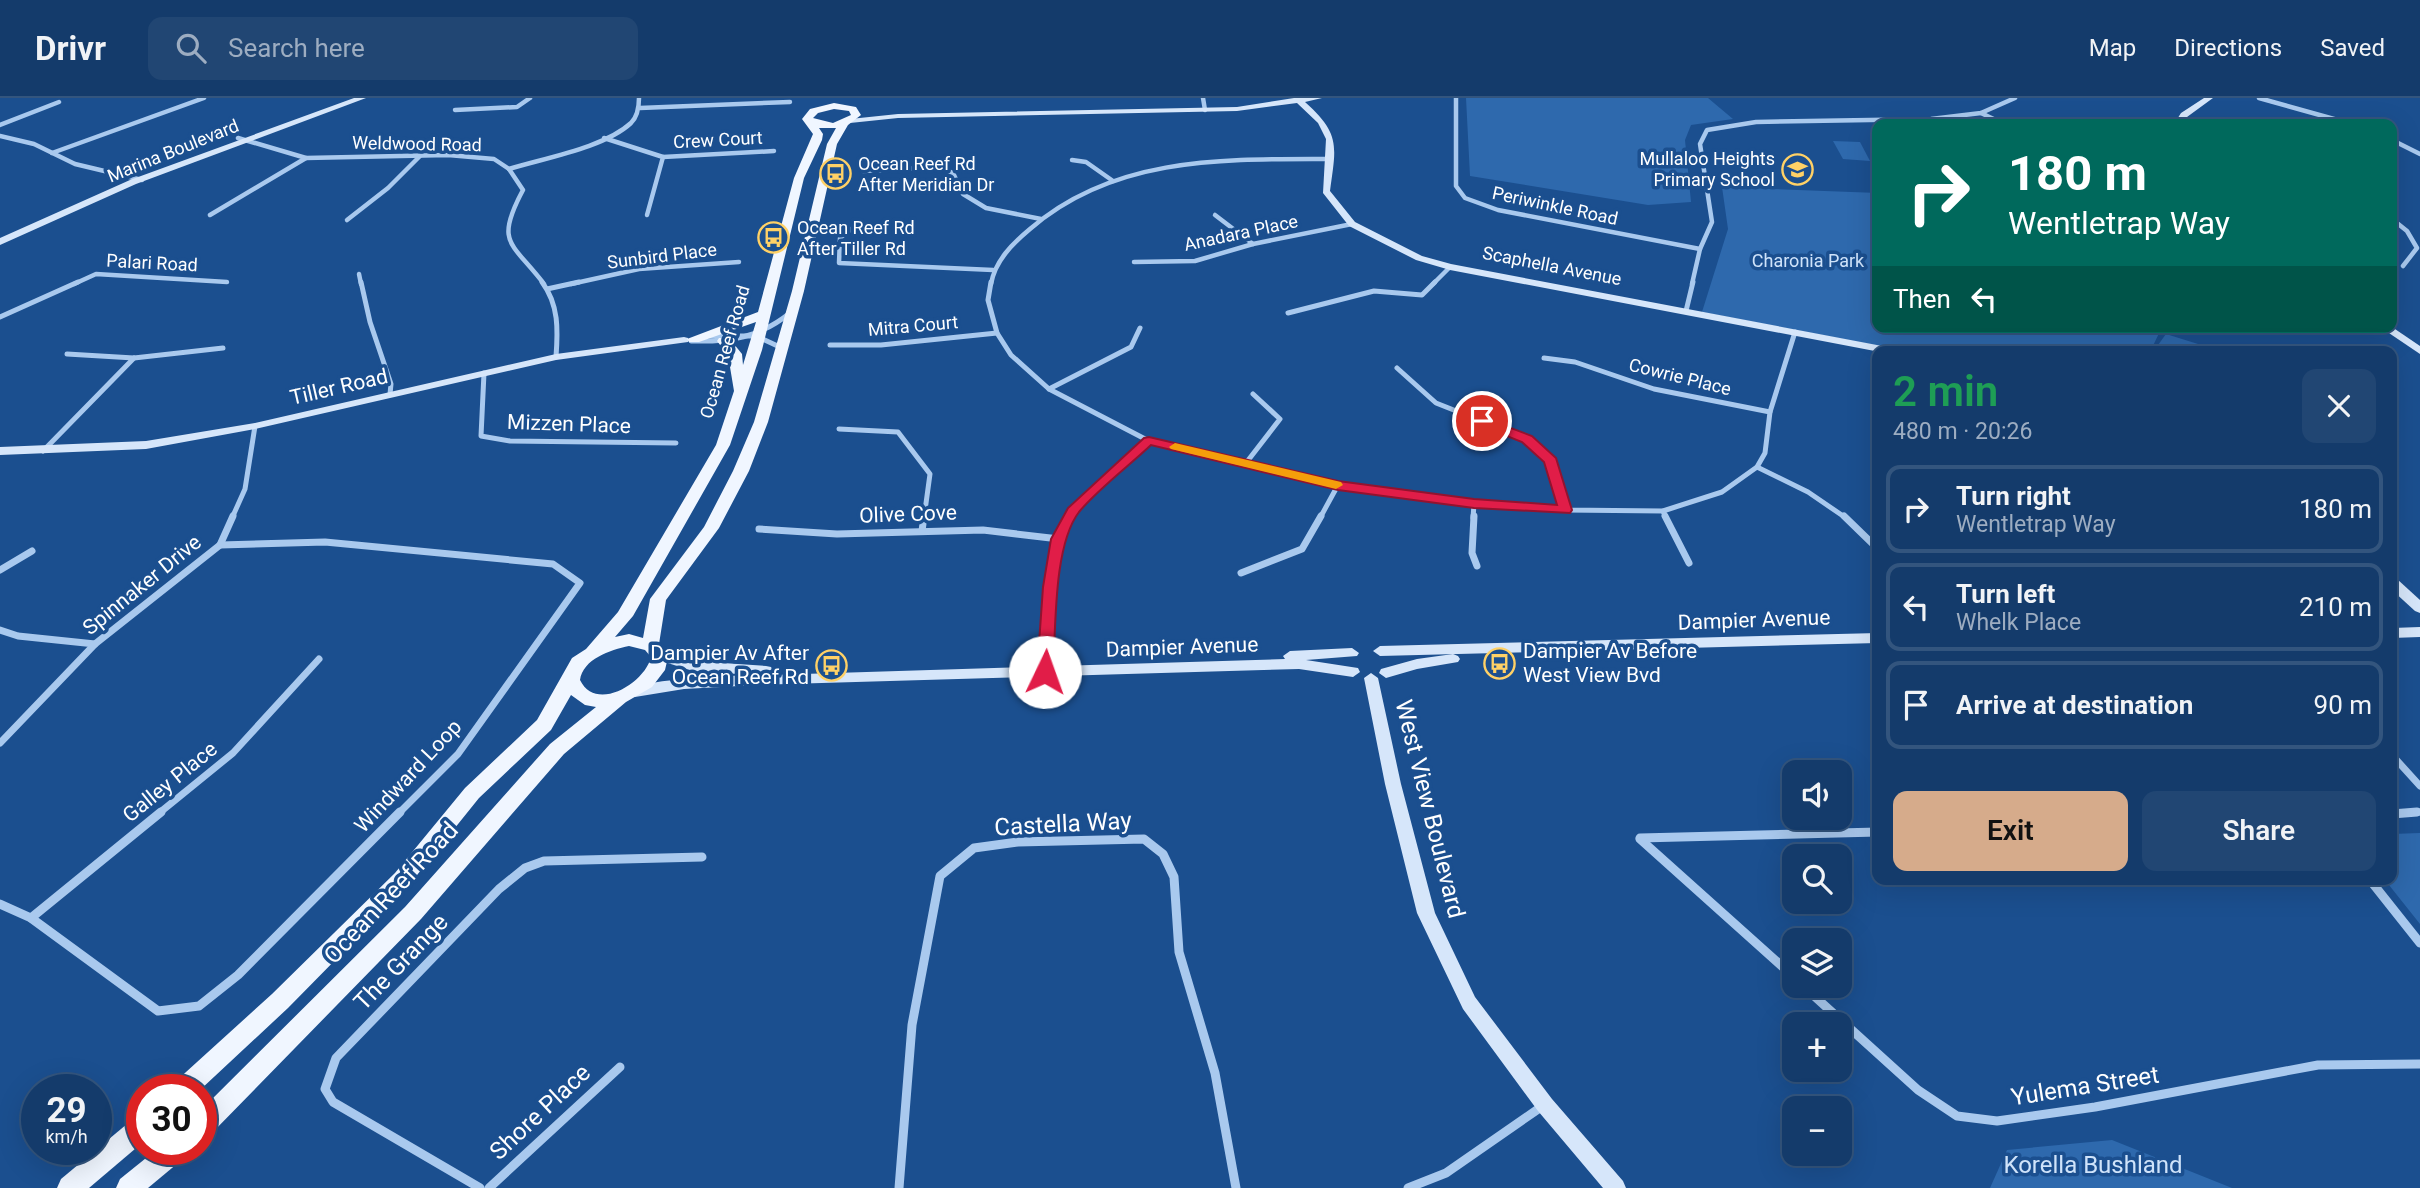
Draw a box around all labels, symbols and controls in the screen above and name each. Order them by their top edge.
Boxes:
search box [148,17,638,80]
text: Drivr [35,29,106,68]
icon: search [172,29,210,67]
text: Search here [228,33,365,63]
text: Map [2089,34,2136,62]
text: Directions [2174,34,2282,62]
text: Saved [2320,34,2385,62]
street label: Marina Boulevard [104,115,242,186]
street label: Crew Court [673,127,763,152]
street label: Weldwood Road [352,132,482,155]
text: 180 m [2008,145,2147,202]
icon: right [1893,147,1984,238]
place label: Mullaloo Heights Primary School [1639,148,1775,190]
school or university icon: Mullaloo Heights Primary School [1781,152,1815,186]
place label: Ocean Reef Rd After Meridian Dr [858,153,994,195]
bus stop icon: Ocean Reef Rd After Meridian Dr [818,157,852,191]
street label: Periwinkle Road [1490,182,1620,229]
text: Wentletrap Way [2008,204,2230,242]
street label: Anadara Place [1182,210,1300,255]
place label: Ocean Reef Rd After Tiller Rd [797,217,915,259]
bus stop icon: Ocean Reef Rd After Tiller Rd [757,221,791,255]
street label: Sunbird Place [606,238,718,273]
street label: Scaphella Avenue [1481,242,1623,289]
street label: Palari Road [106,250,198,275]
park label: Charonia Park [1752,250,1865,271]
icon: left [1965,280,2003,318]
street label: Ocean Reef Road [695,283,754,421]
text: Then [1893,284,1951,314]
street label: Mitra Court [867,311,959,340]
street label: Cowrie Place [1627,354,1733,399]
street label: Tiller Road [288,364,390,410]
text: 2 min [1893,367,1998,416]
button: close [2302,369,2376,443]
pin [1452,391,1512,451]
icon: arrive [1463,402,1501,440]
street label: Mizzen Place [507,410,631,438]
text: 480 m · 20:26 [1893,418,2032,445]
text: Turn right [1956,481,2071,511]
icon: right [1897,490,1935,528]
text: 180 m [2299,494,2372,524]
street label: Olive Cove [859,500,957,528]
text: Wentletrap Way [1956,511,2116,538]
street label: Spinnaker Drive [78,530,206,640]
text: Turn left [1956,579,2055,609]
icon: left [1897,588,1935,626]
text: 210 m [2299,592,2372,622]
street label: Dampier Avenue [1677,605,1831,635]
text: Whelk Place [1956,609,2081,636]
street label: Dampier Avenue [1105,632,1259,662]
position arrow [1008,635,1082,709]
place label: Dampier Av Before West View Bvd [1523,639,1697,687]
place label: Dampier Av After Ocean Reef Rd [650,641,809,689]
bus stop icon: Dampier Av Before West View Bvd [1483,646,1517,680]
bus stop icon: Dampier Av After Ocean Reef Rd [815,648,849,682]
icon: arrive [1897,686,1935,724]
text: Arrive at destination [1956,690,2193,720]
text: 90 m [2314,690,2372,720]
street label: West View Boulevard [1389,697,1471,921]
street label: Windward Loop [350,715,466,837]
street label: Galley Place [118,737,222,827]
map controls [1782,760,1852,1166]
button: sound [1782,760,1852,830]
button: Exit [1893,791,2128,871]
button: Share [2142,791,2376,871]
street label: Castella Way [994,806,1133,842]
street label: Ocean Reef Road [318,816,464,970]
button: search [1782,844,1852,914]
street label: The Grange [348,908,454,1016]
button: layers [1782,928,1852,998]
button: + [1782,1012,1852,1082]
street label: Shore Place [484,1058,596,1166]
street label: Yulema Street [2009,1060,2161,1111]
speed limit sign: 30 [126,1074,217,1165]
text: 29 [46,1090,87,1131]
button: − [1782,1096,1852,1166]
text: km/h [45,1126,88,1147]
park label: Korella Bushland [2003,1151,2183,1179]

